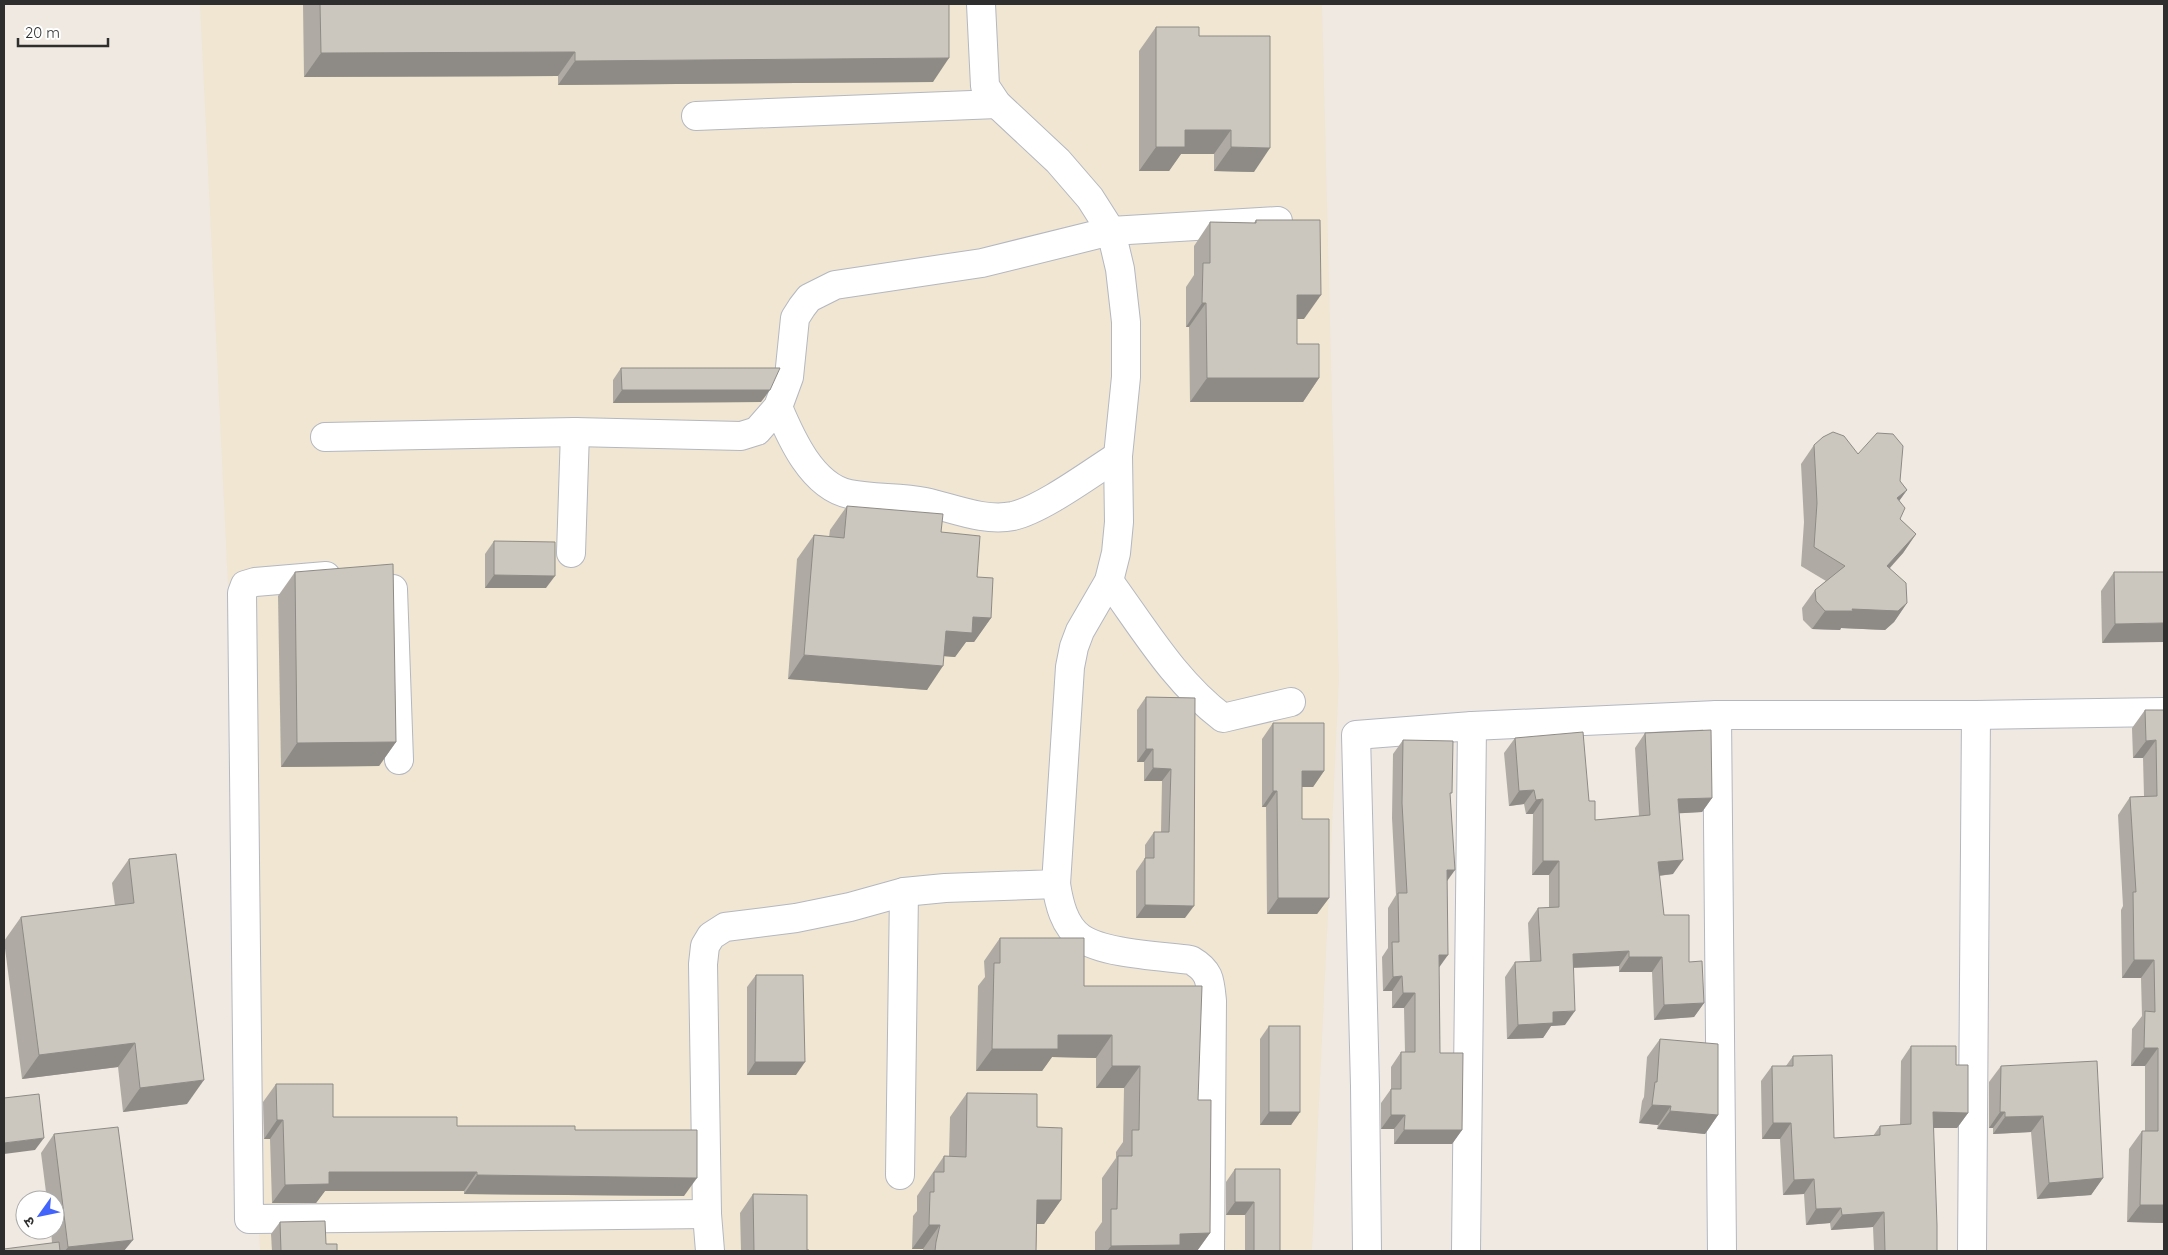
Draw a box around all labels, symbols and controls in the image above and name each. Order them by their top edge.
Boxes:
scale bar [18,15,108,47]
text: 20 m [25,23,60,42]
north arrow [15,1190,65,1240]
text: उ [19,1213,39,1230]

